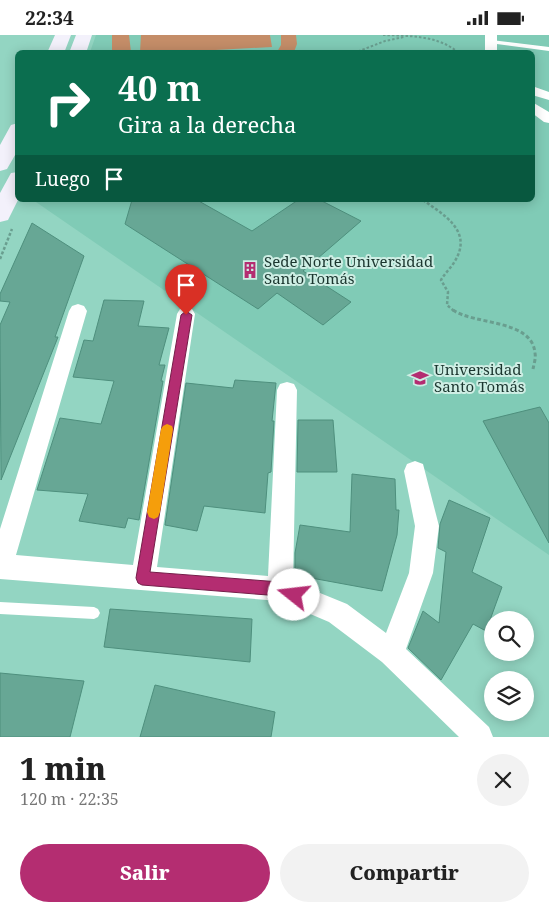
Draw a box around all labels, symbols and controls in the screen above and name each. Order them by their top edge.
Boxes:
text: 22:34 [25,5,74,31]
text: 40 m [118,64,201,111]
icon: right [35,70,100,135]
text: Gira a la derecha [118,109,296,139]
icon: arrive [100,165,128,193]
text: Luego [35,166,90,192]
place label: Sede Norte Universidad Santo Tomás [264,251,433,288]
building icon: Sede Norte Universidad Santo Tomás [240,260,260,280]
pin [165,264,207,315]
icon: arrive [172,271,200,299]
place label: Universidad Santo Tomás [434,359,525,396]
school or university icon: Universidad Santo Tomás [410,368,430,388]
position arrow [267,568,319,620]
map controls [484,611,534,721]
button: search [484,611,534,661]
button: layers [484,671,534,721]
text: 1 min [20,748,106,789]
button: close [477,754,529,806]
text: 120 m · 22:35 [20,788,119,810]
button: Salir [20,844,270,902]
button: Compartir [280,844,529,902]

